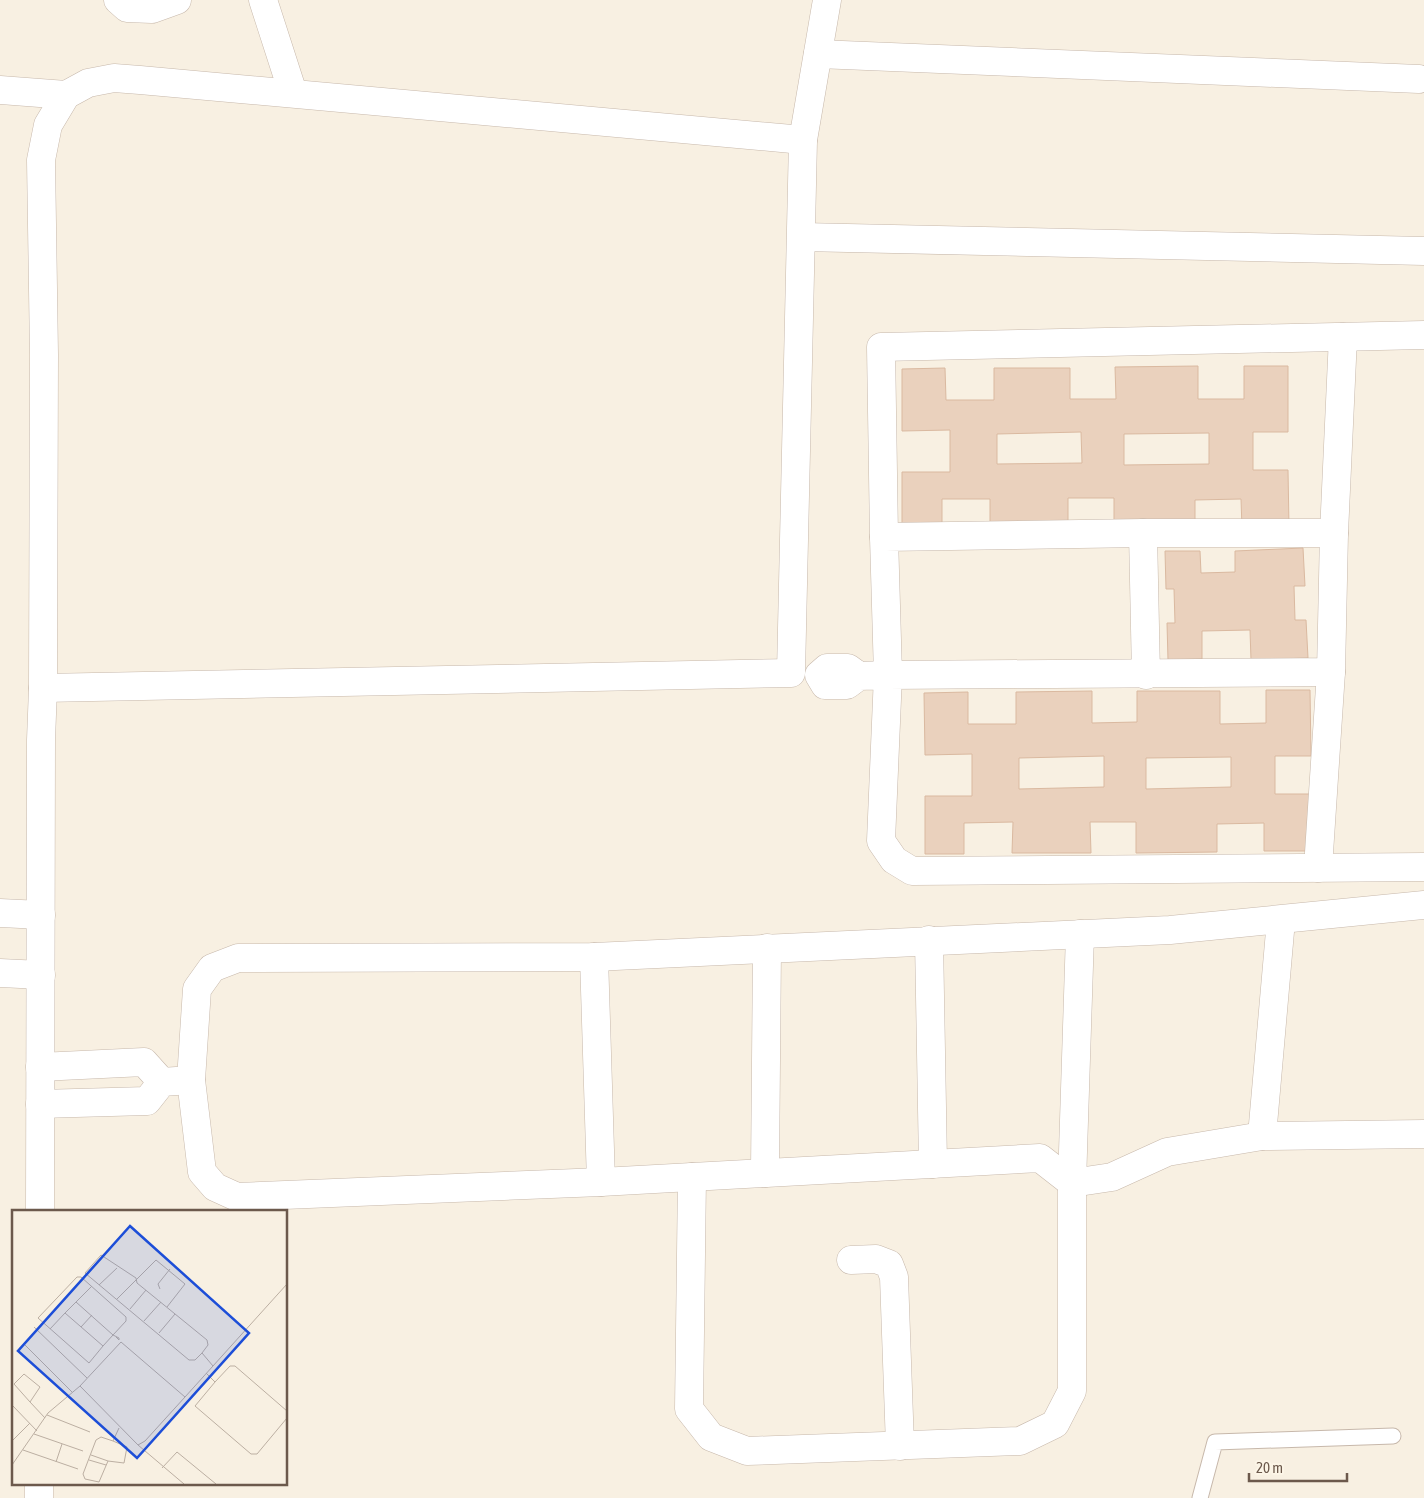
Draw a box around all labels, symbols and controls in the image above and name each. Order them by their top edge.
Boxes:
inset map [12,1210,288,1486]
scale bar [1249,1450,1346,1482]
text: 20 m [1256,1459,1283,1476]

